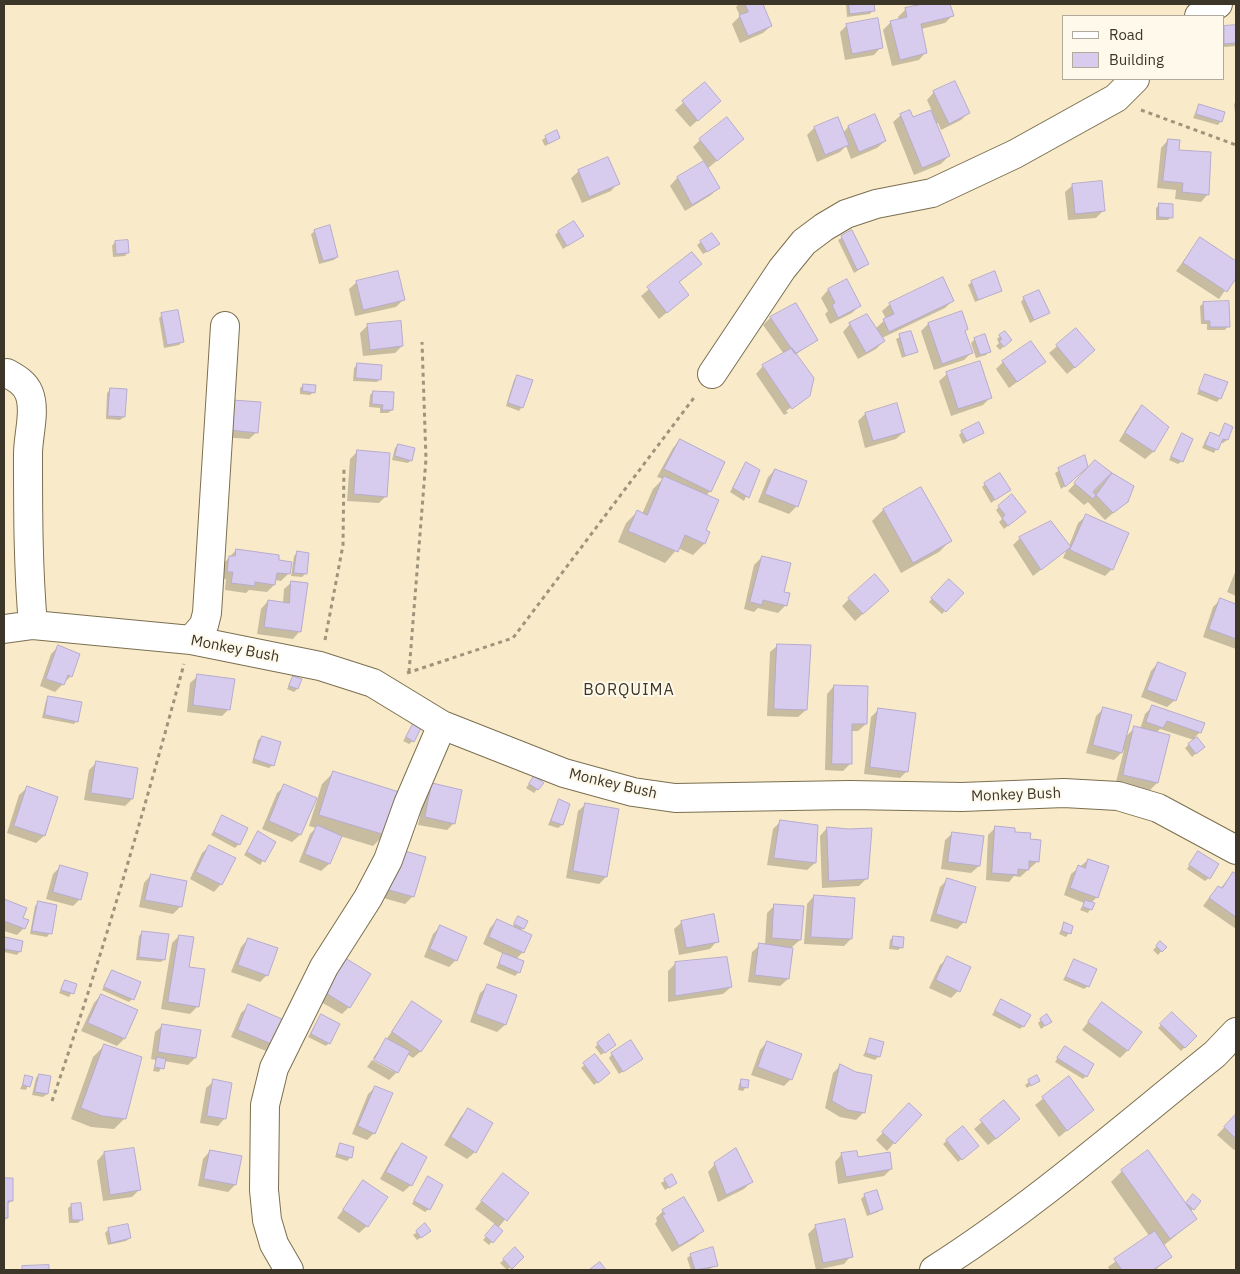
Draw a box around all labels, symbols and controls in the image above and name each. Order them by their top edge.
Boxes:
legend [1062,15,1225,80]
text: Road [1109,25,1144,44]
text: Building [1109,50,1164,69]
street label: Monkey Bush [189,632,281,666]
district label: BORQUIMA [582,680,676,700]
street label: Monkey Bush [567,765,659,803]
street label: Monkey Bush [971,784,1061,806]

